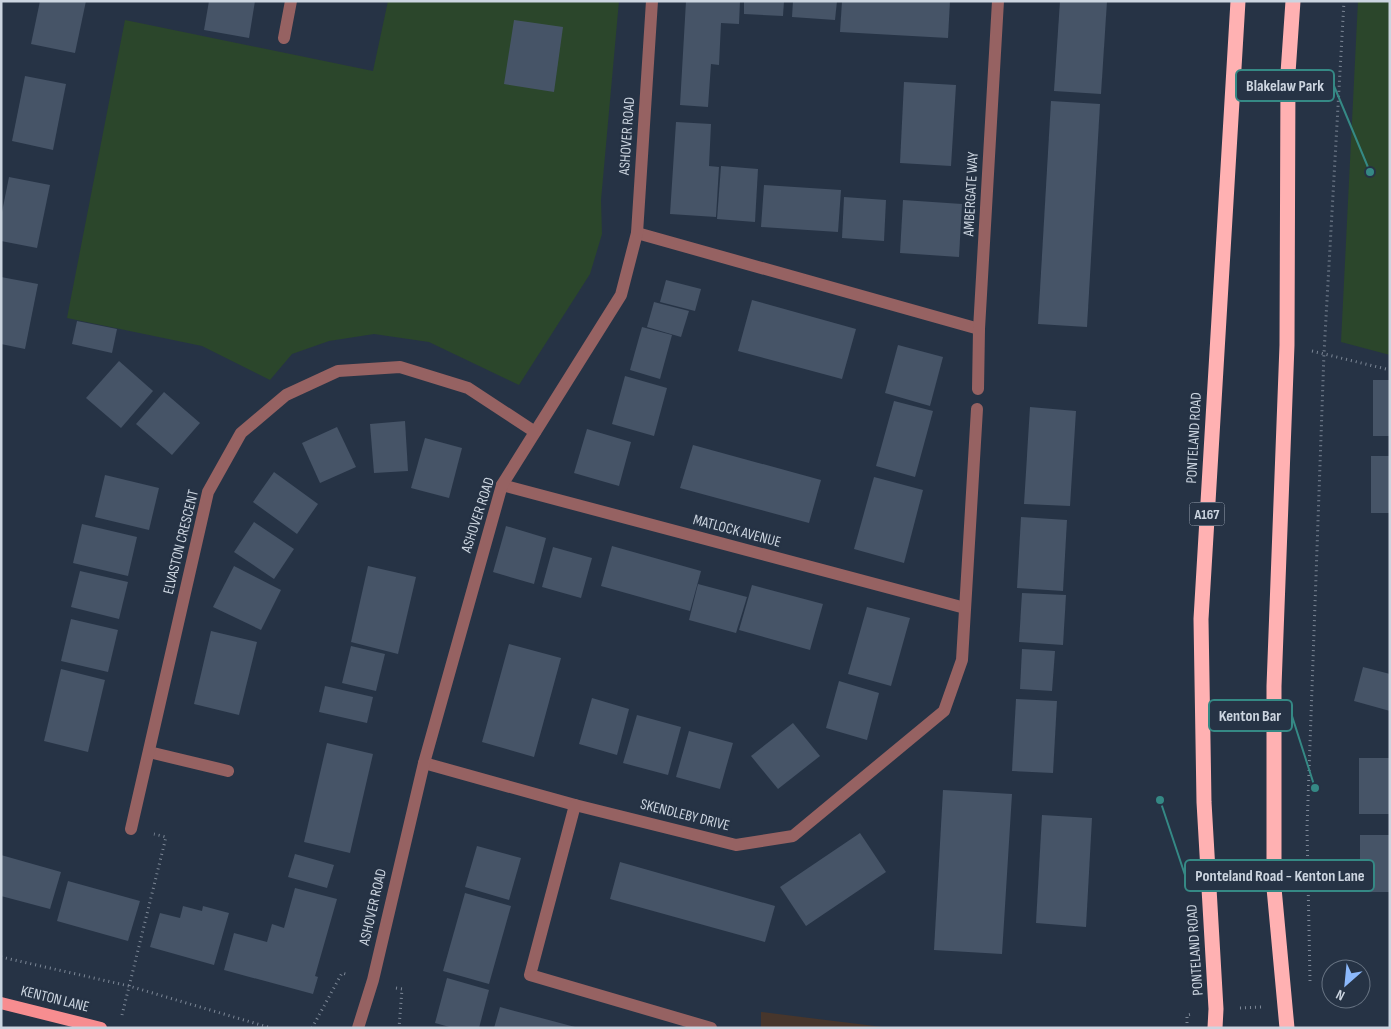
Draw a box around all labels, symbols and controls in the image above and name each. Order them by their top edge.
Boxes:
callout: Blakelaw Park [1236,70,1334,101]
text: Blakelaw Park [1246,77,1324,96]
street label: ASHOVER ROAD [615,96,639,177]
street label: AMBERGATE WAY [959,151,983,238]
street label: PONTELAND ROAD [1182,392,1206,484]
street label: ASHOVER ROAD [457,475,499,556]
street label: ELVASTON CRESCENT [159,488,203,596]
road number: A167 [1190,502,1224,526]
street label: MATLOCK AVENUE [691,510,783,552]
callout: Kenton Bar [1209,700,1292,731]
text: Kenton Bar [1219,707,1281,726]
street label: SKENDLEBY DRIVE [638,795,732,835]
callout: Ponteland Road - Kenton Lane [1185,860,1374,891]
street label: ASHOVER ROAD [355,867,391,948]
text: Ponteland Road - Kenton Lane [1195,867,1365,886]
street label: PONTELAND ROAD [1182,904,1208,996]
north arrow [1321,959,1371,1009]
street label: KENTON LANE [19,981,91,1017]
text: N [1333,986,1348,1004]

